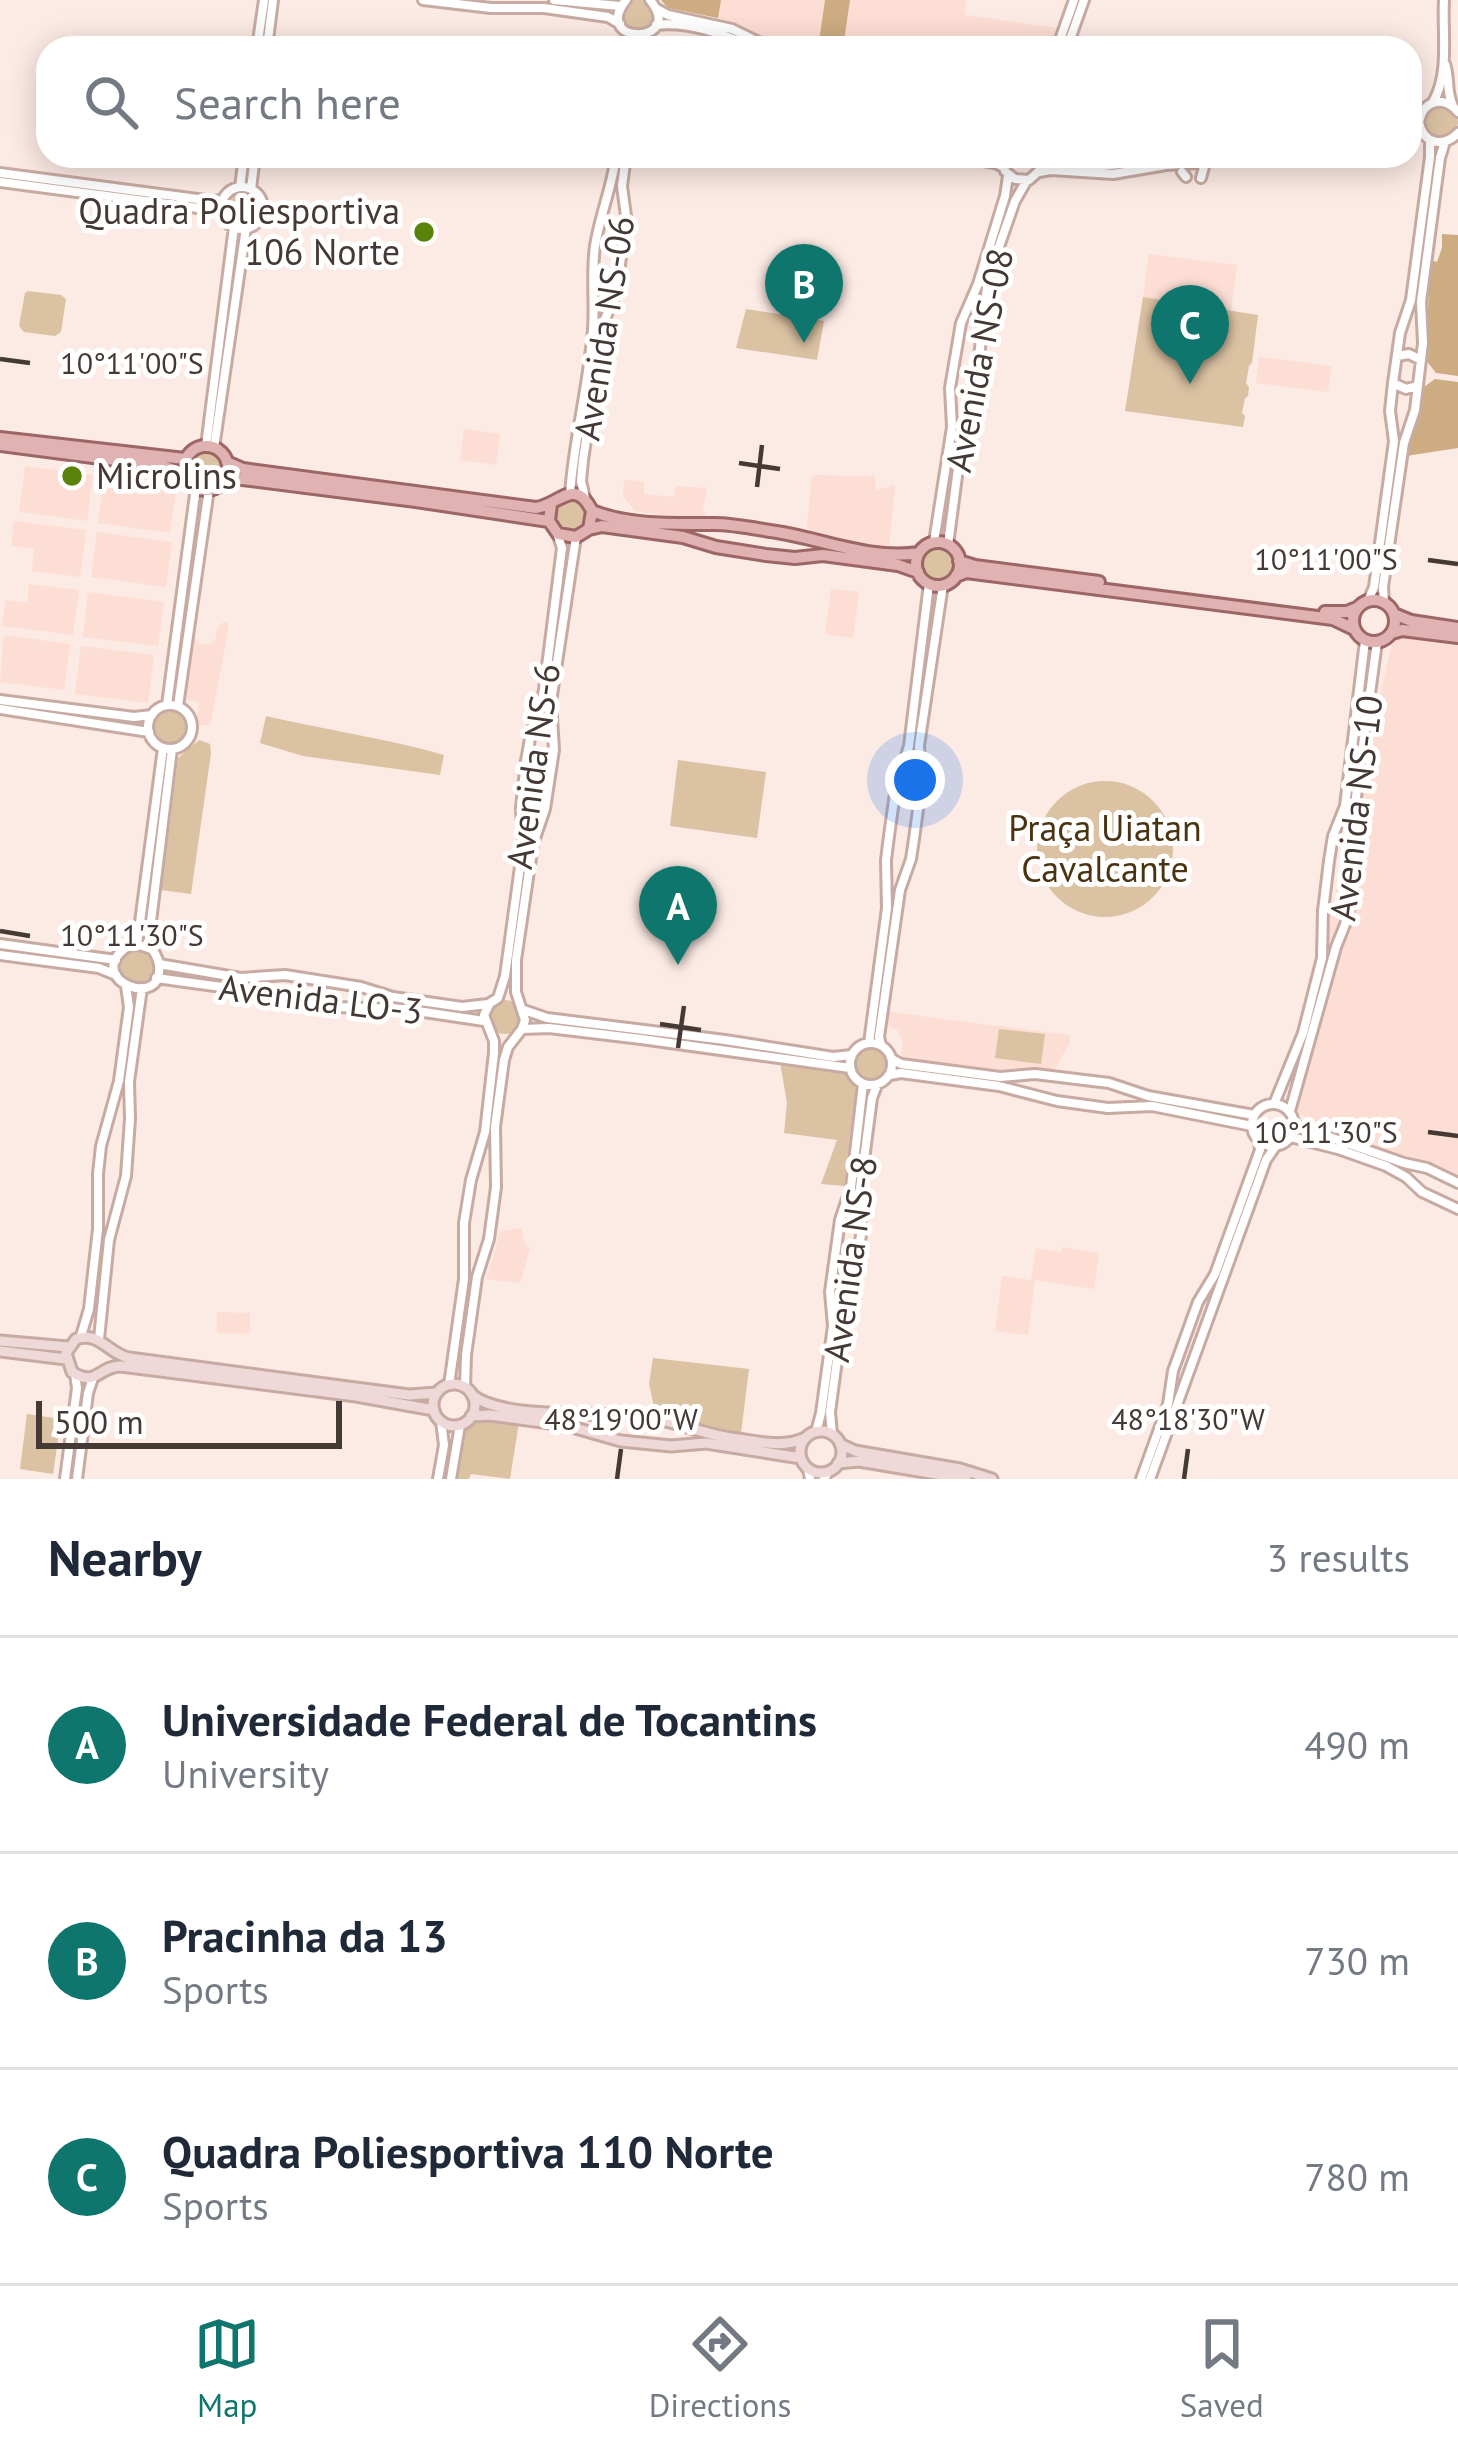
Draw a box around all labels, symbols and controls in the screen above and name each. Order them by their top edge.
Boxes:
search box [36,36,1422,168]
icon: search [78,69,144,135]
text: Search here [174,73,401,131]
place label: Quadra Poliesportiva 106 Norte [78,187,400,275]
street label: Avenida NS-06 [563,212,644,444]
marker: Quadra Poliesportiva 106 Norte [411,219,437,245]
pin: B [765,244,843,343]
street label: Avenida NS-08 [934,244,1023,476]
pin: C [1151,285,1229,384]
text: 10°11'00"S [60,343,204,382]
place label: Microlins [96,452,237,499]
marker: Microlins [59,463,85,489]
text: 10°11'00"S [1254,539,1398,578]
street label: Avenida NS-6 [495,660,570,872]
street label: Avenida NS-10 [1318,693,1393,923]
your location [885,750,945,810]
park label: Praça Uiatan Cavalcante [1008,804,1202,892]
pin: A [639,866,717,965]
text: 10°11'30"S [60,915,204,954]
street label: Avenida LO-3 [217,963,425,1034]
text: 10°11'30"S [1254,1112,1398,1151]
street label: Avenida NS-8 [812,1153,887,1365]
scale bar [36,1395,342,1448]
text: 48°19'00"W [544,1399,698,1438]
text: 48°18'30"W [1111,1399,1265,1438]
text: 500 m [54,1400,144,1443]
text: Nearby [48,1524,202,1590]
text: 3 results [1267,1532,1410,1583]
text: Universidade Federal de Tocantins [162,1690,817,1748]
text: A [75,1719,99,1770]
text: 490 m [1304,1719,1410,1770]
text: University [162,1748,329,1799]
text: Pracinha da 13 [162,1906,448,1964]
text: B [75,1935,99,1986]
text: 730 m [1304,1935,1410,1986]
text: Sports [162,1964,269,2015]
text: Quadra Poliesportiva 110 Norte [162,2122,774,2180]
text: C [76,2151,98,2202]
text: 780 m [1304,2151,1410,2202]
text: Sports [162,2180,269,2231]
tab: Map [194,2311,260,2426]
tab: Directions [649,2311,791,2426]
tab: Saved [1180,2311,1264,2426]

